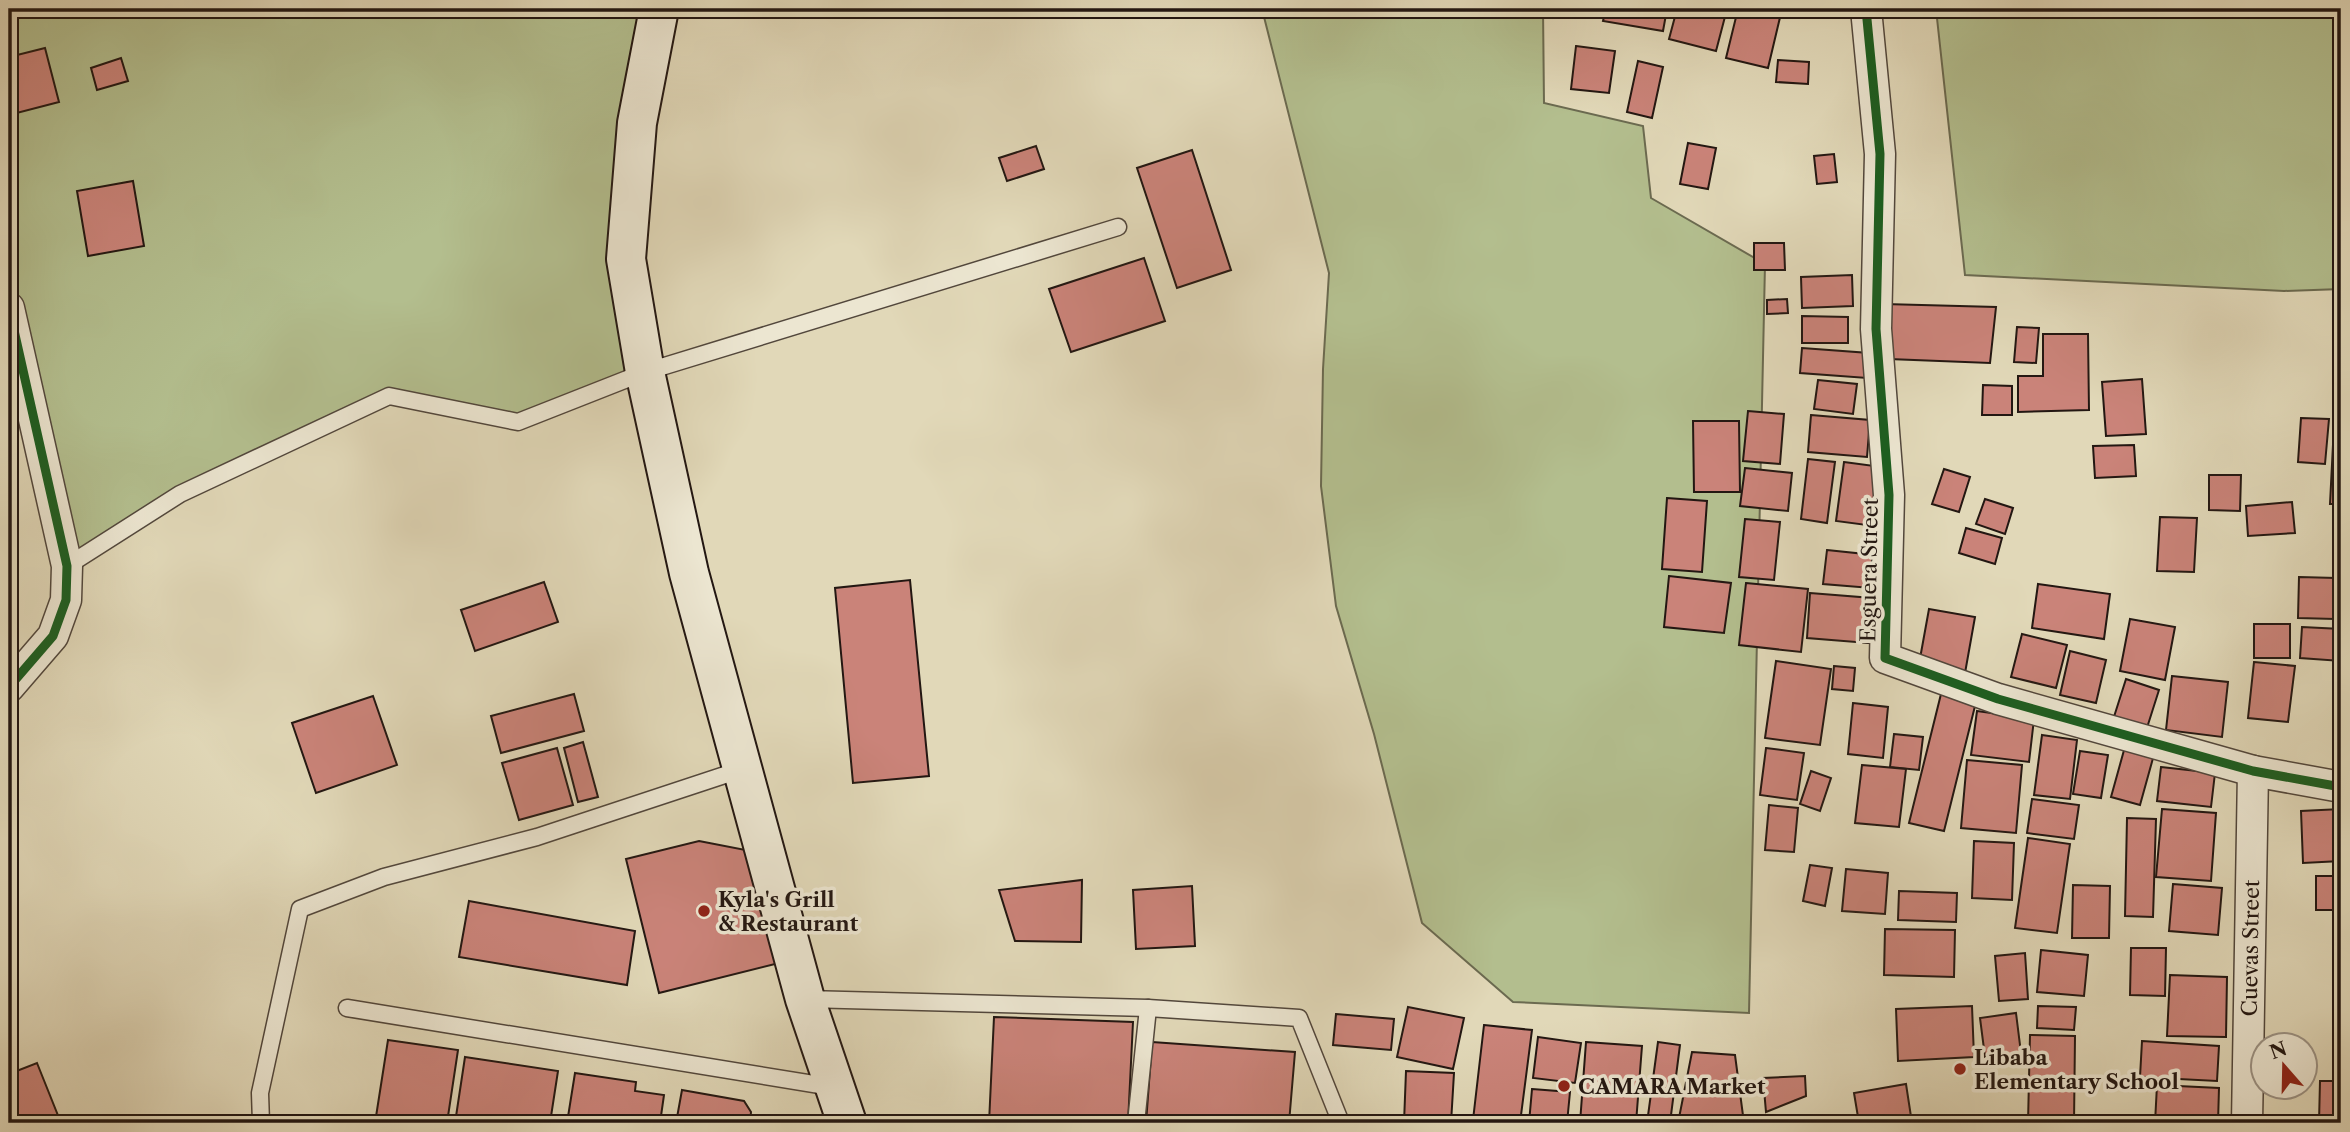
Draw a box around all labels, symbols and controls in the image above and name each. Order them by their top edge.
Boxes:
street label: Esguera Street [1855,497,1883,642]
street label: Cuevas Street [2236,879,2264,1017]
place label: Kyla's Grill & Restaurant [718,887,859,936]
marker: Kyla's Grill & Restaurant [696,903,712,919]
north arrow [2248,1030,2318,1100]
text: N [2267,1037,2290,1064]
place label: Libaba Elementary School [1974,1045,2179,1094]
marker: Libaba Elementary School [1952,1061,1968,1077]
place label: CAMARA Market [1578,1074,1766,1099]
marker: CAMARA Market [1556,1078,1572,1094]

